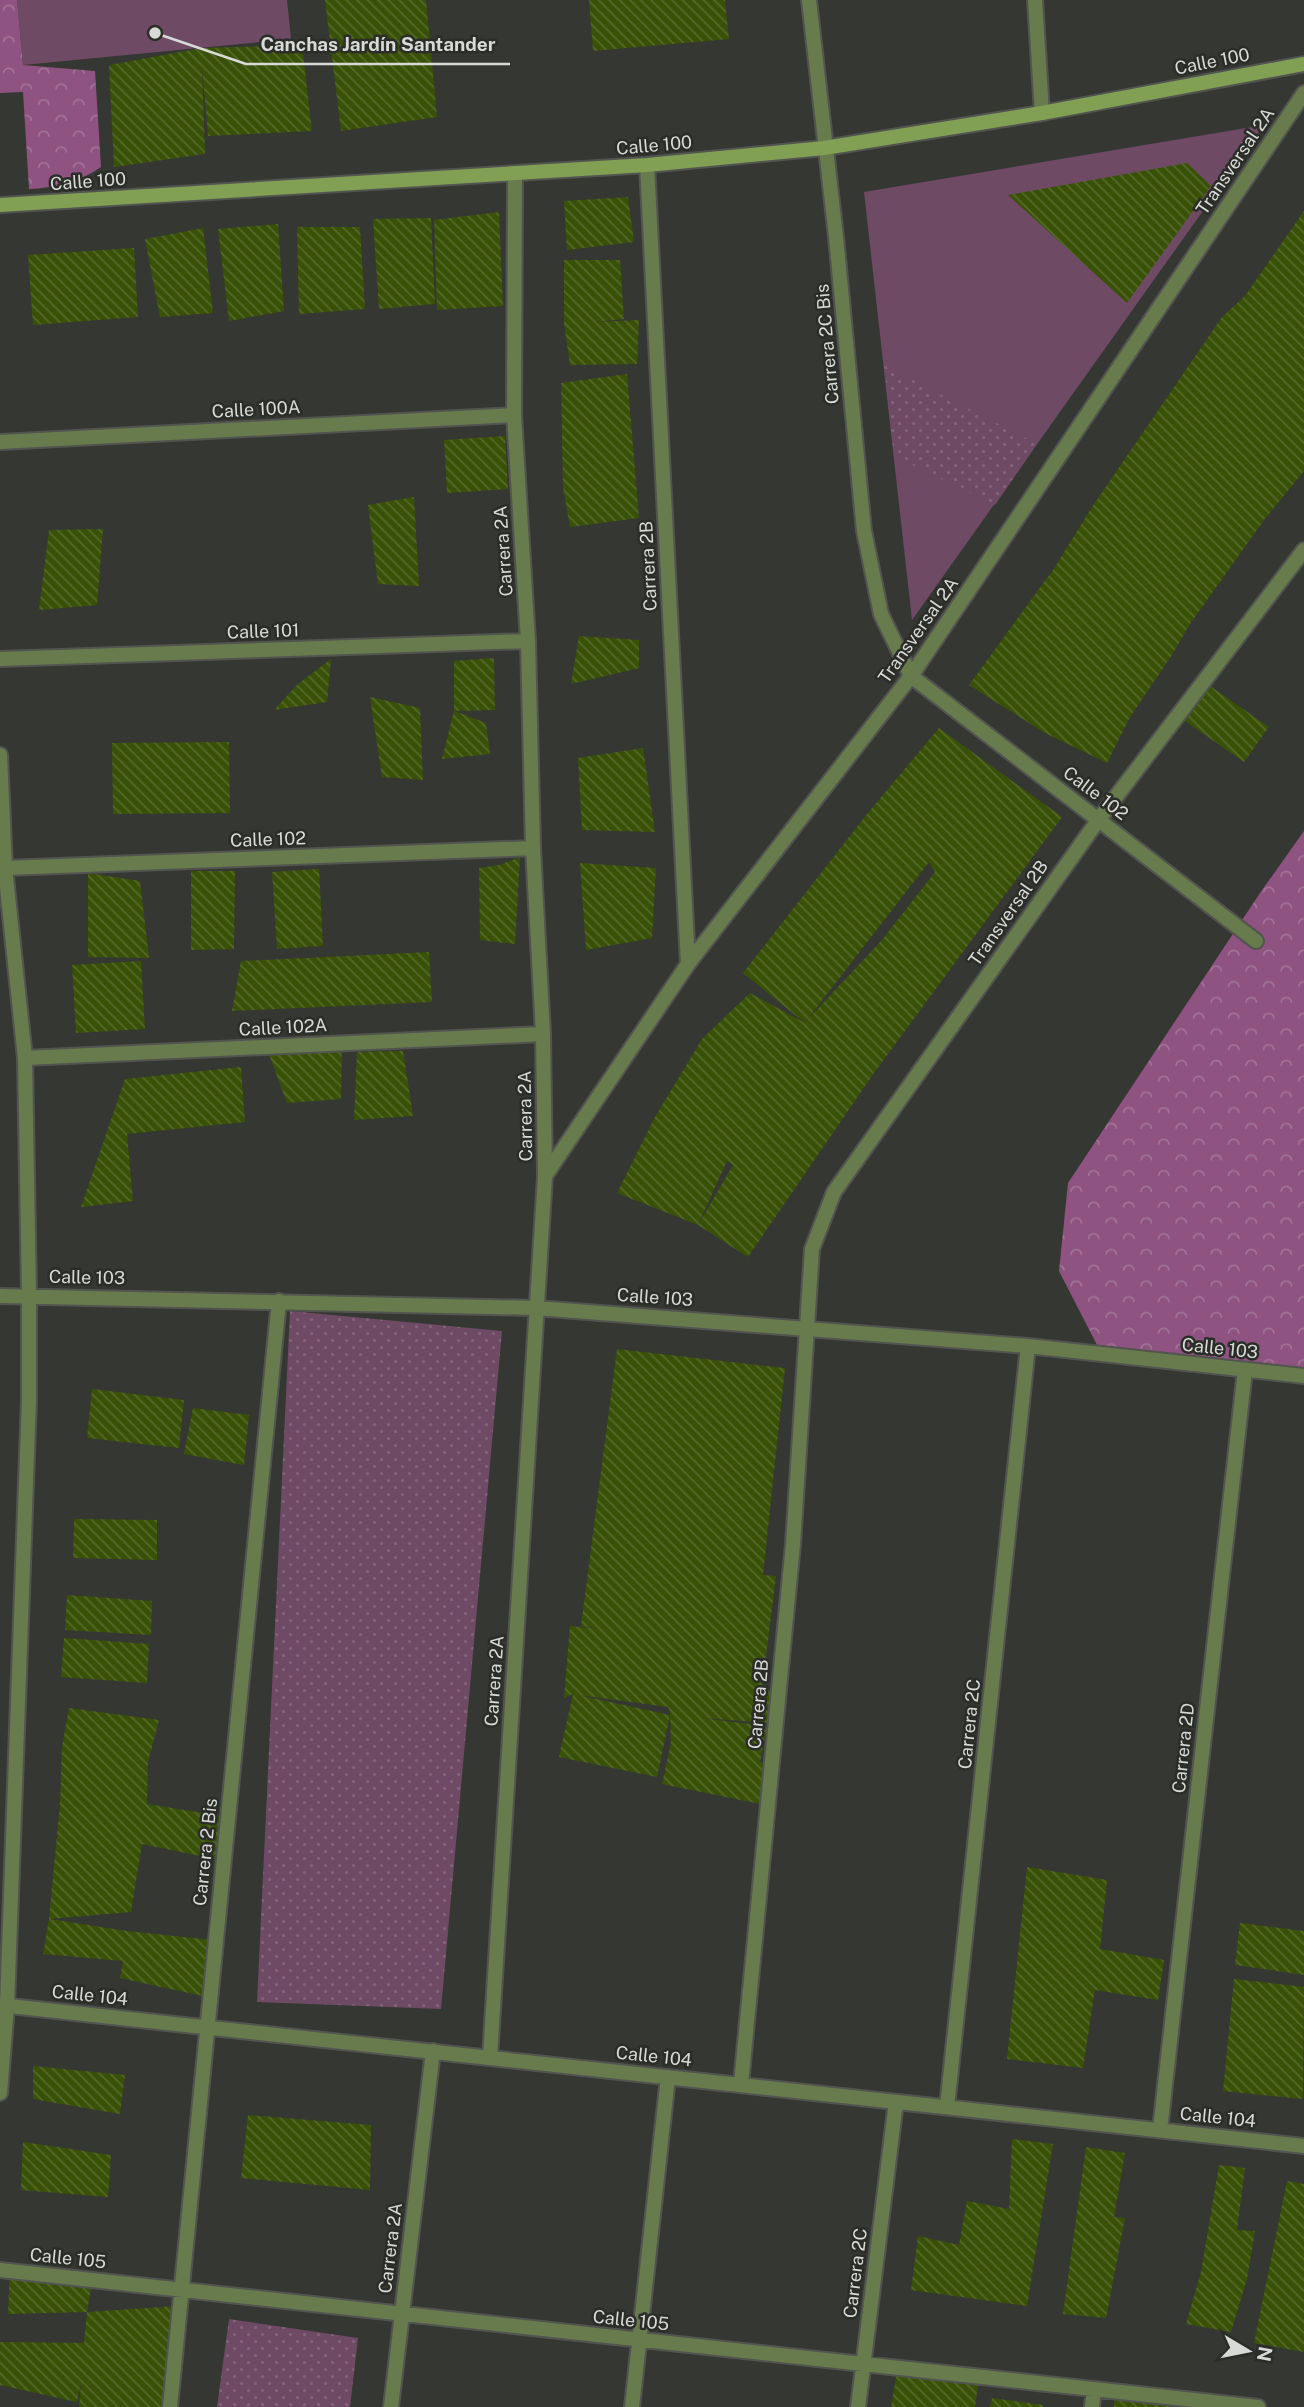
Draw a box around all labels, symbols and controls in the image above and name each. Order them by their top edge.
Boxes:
callout: Canchas Jardín Santander [246,24,510,64]
text: Canchas Jardín Santander [260,33,496,55]
street label: Calle 100 [1173,43,1251,79]
street label: Transversal 2A [1191,103,1279,219]
street label: Calle 100 [615,131,693,159]
street label: Calle 100 [49,168,127,194]
street label: Carrera 2C Bis [811,283,843,405]
street label: Calle 100A [211,396,301,422]
street label: Carrera 2A [489,505,517,597]
street label: Carrera 2B [635,520,661,612]
street label: Transversal 2A [874,573,962,687]
street label: Calle 101 [226,619,300,643]
street label: Calle 102 [1059,762,1133,824]
street label: Calle 102 [230,827,306,851]
street label: Transversal 2B [964,856,1052,970]
street label: Calle 102A [238,1014,328,1040]
street label: Carrera 2A [514,1070,536,1162]
street label: Calle 103 [49,1266,125,1288]
street label: Calle 103 [616,1284,694,1310]
street label: Calle 103 [1181,1334,1259,1362]
street label: Carrera 2A [480,1635,508,1727]
street label: Carrera 2B [744,1658,772,1750]
street label: Carrera 2C [954,1678,984,1770]
street label: Carrera 2D [1168,1702,1198,1794]
street label: Carrera 2 Bis [189,1797,221,1907]
street label: Calle 104 [51,1981,129,2009]
street label: Calle 104 [615,2042,693,2070]
street label: Calle 104 [1179,2103,1257,2131]
street label: Carrera 2A [374,2201,406,2294]
street label: Carrera 2C [839,2227,871,2319]
street label: Calle 105 [29,2244,107,2272]
street label: Calle 105 [592,2306,670,2334]
north arrow [1213,2316,1283,2386]
text: N [1253,2345,1277,2363]

